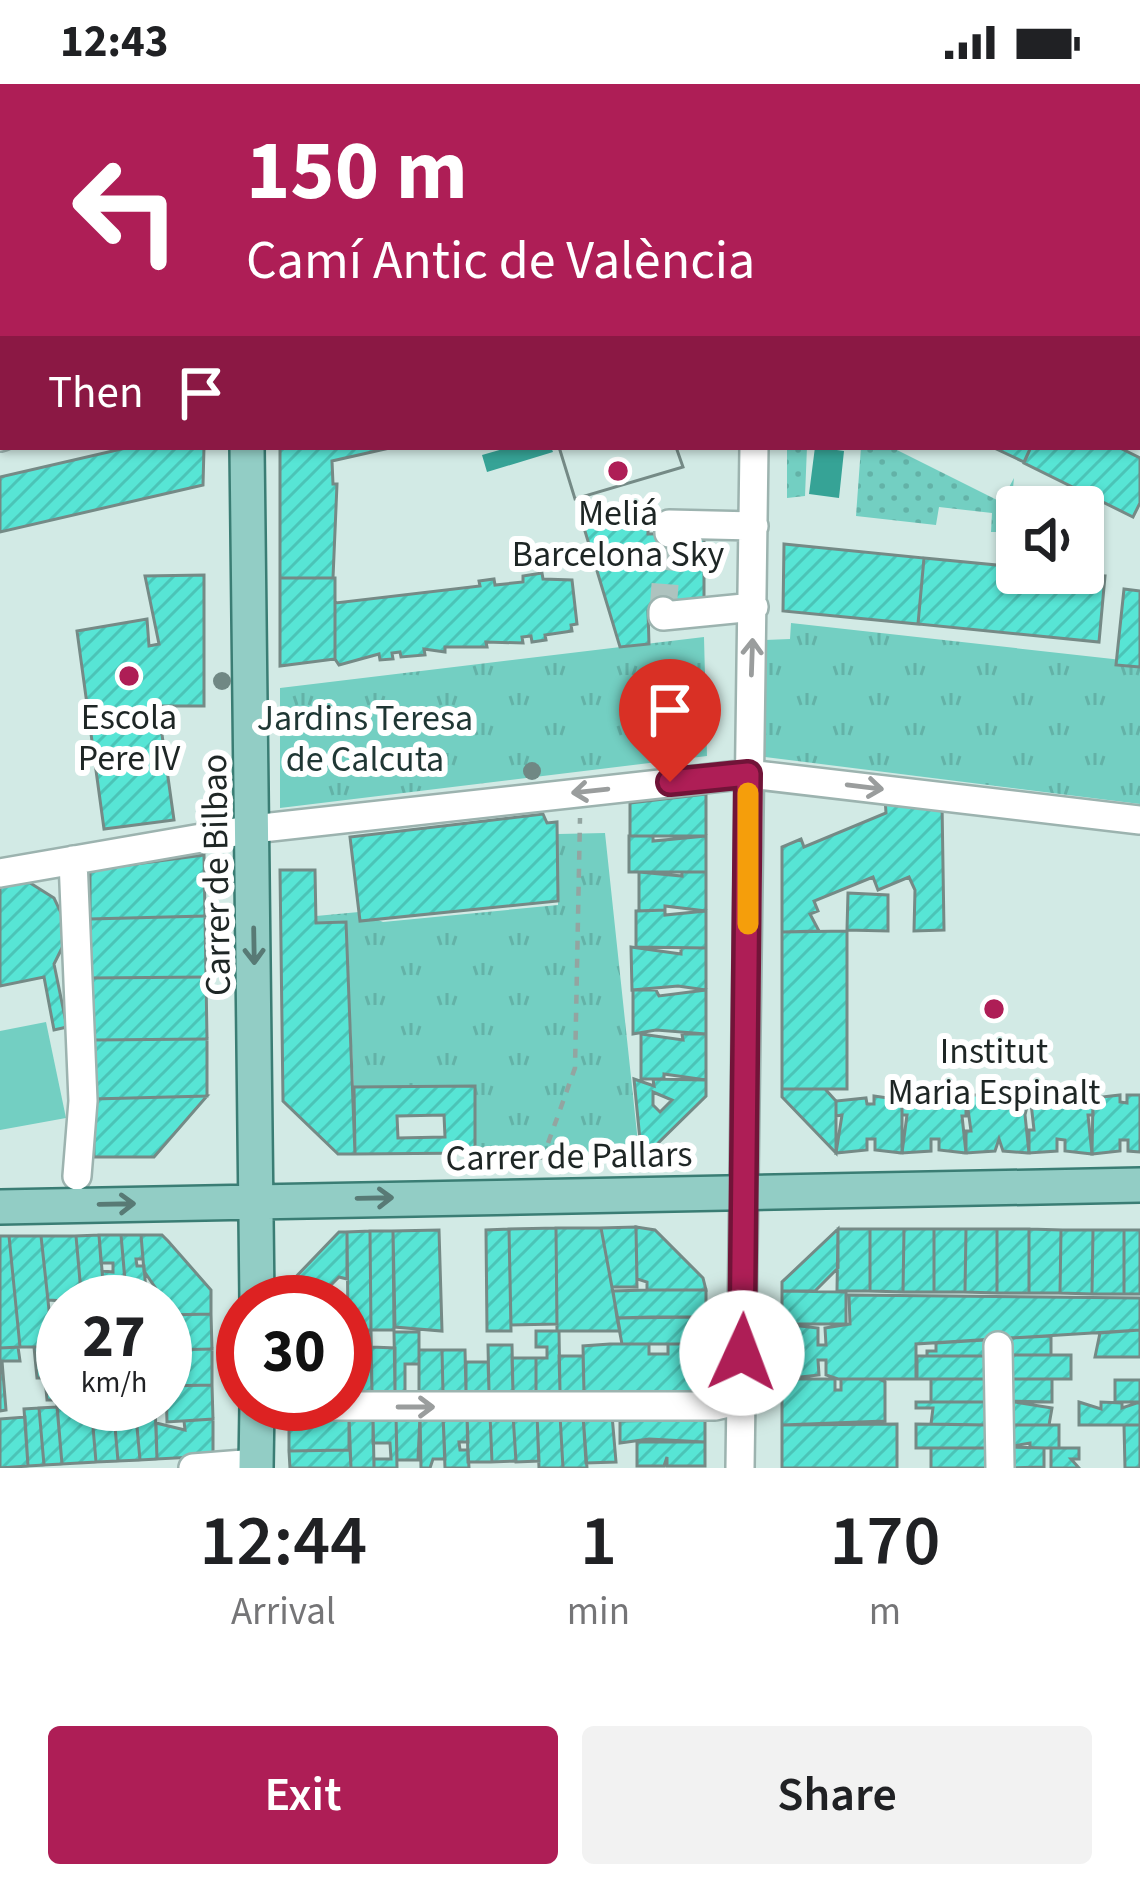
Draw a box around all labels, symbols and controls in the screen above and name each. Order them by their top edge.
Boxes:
text: 12:43 [60,10,169,74]
text: 150 m [246,112,468,232]
icon: left [48,132,204,288]
text: Camí Antic de València [246,223,755,300]
icon: arrive [168,360,234,426]
text: Then [48,361,144,425]
marker: Meliá Barcelona Sky [605,458,631,484]
map controls [996,486,1104,594]
button: sound [996,486,1104,594]
place label: Meliá Barcelona Sky [512,488,724,580]
one-way arrow [741,638,764,677]
pin [619,659,721,782]
marker: Escola Pere IV [116,663,142,689]
icon: arrive [637,677,703,743]
place label: Escola Pere IV [78,692,181,784]
park label: Jardins Teresa de Calcuta [257,693,473,785]
street label: Carrer de Bilbao [189,753,244,996]
one-way arrow [845,777,884,799]
one-way arrow [572,780,611,803]
one-way arrow [243,926,265,965]
marker: Institut Maria Espinalt [981,996,1007,1022]
place label: Institut Maria Espinalt [887,1026,1101,1118]
street label: Carrer de Pallars [445,1129,693,1184]
one-way arrow [354,1187,393,1210]
one-way arrow [97,1192,136,1215]
speed limit sign: 30 [216,1275,372,1431]
position arrow [679,1290,805,1416]
text: 27 [82,1295,146,1380]
text: km/h [81,1361,147,1404]
one-way arrow [396,1396,435,1418]
text: 12:44 [200,1490,367,1593]
text: 1 [580,1490,617,1593]
text: 170 [830,1490,940,1593]
text: Arrival [231,1584,336,1640]
text: min [567,1584,630,1640]
text: m [869,1584,901,1640]
button: Exit [48,1726,558,1864]
button: Share [582,1726,1092,1864]

